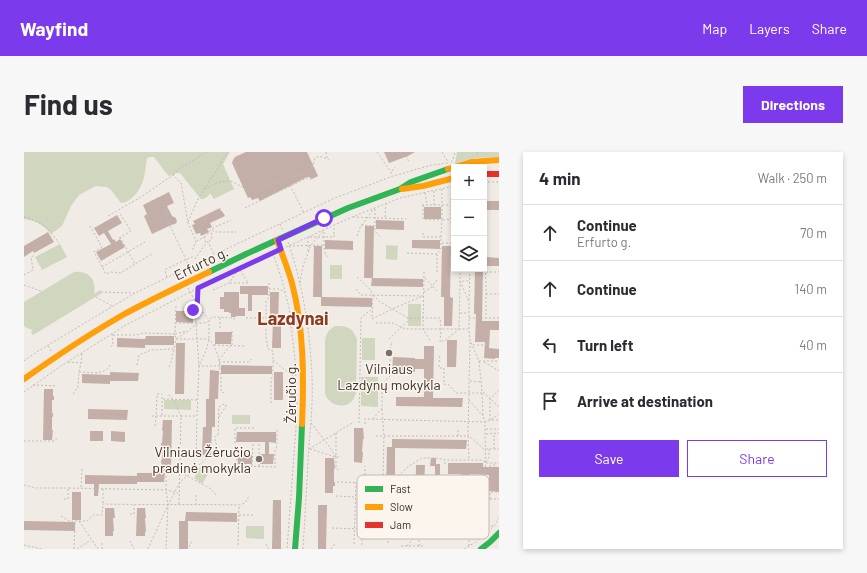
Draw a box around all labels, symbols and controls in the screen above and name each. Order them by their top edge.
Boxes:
text: Wayfind [20,17,88,40]
text: Map [702,20,727,37]
text: Layers [749,20,790,37]
text: Share [812,20,847,37]
button: Directions [743,86,843,123]
text: Find us [24,87,113,121]
map controls [451,164,487,272]
button: + [451,164,487,200]
text: 4 min [539,168,581,188]
text: Walk · 250 m [758,170,827,186]
button: − [451,200,487,236]
route start [315,209,333,227]
text: Continue [577,216,637,234]
icon: ahead [539,222,561,244]
text: 70 m [800,225,827,241]
text: Erfurto g. [577,234,631,250]
button: layers [451,236,487,272]
street label: Erfurto g. [171,243,231,283]
icon: ahead [539,278,561,300]
text: Continue [577,280,637,298]
text: 140 m [795,281,827,297]
route end [184,301,202,319]
district label: Lazdynai [257,307,329,329]
icon: left [539,334,561,356]
text: Turn left [577,336,633,354]
text: 40 m [799,337,827,353]
marker: Vilniaus Lazdynų mokykla [384,348,394,358]
place label: Vilniaus Lazdynų mokykla [337,360,441,393]
street label: Žėručio g. [282,363,299,423]
icon: arrive [539,390,561,412]
text: Arrive at destination [577,392,713,410]
button: Save [539,440,679,477]
button: Share [687,440,827,477]
place label: Vilniaus Žėručio pradinė mokykla [152,443,251,476]
marker: Vilniaus Žėručio pradinė mokykla [254,454,264,464]
legend [357,475,489,539]
text: Fast [390,482,411,495]
text: Slow [390,500,413,513]
text: Jam [390,518,411,531]

